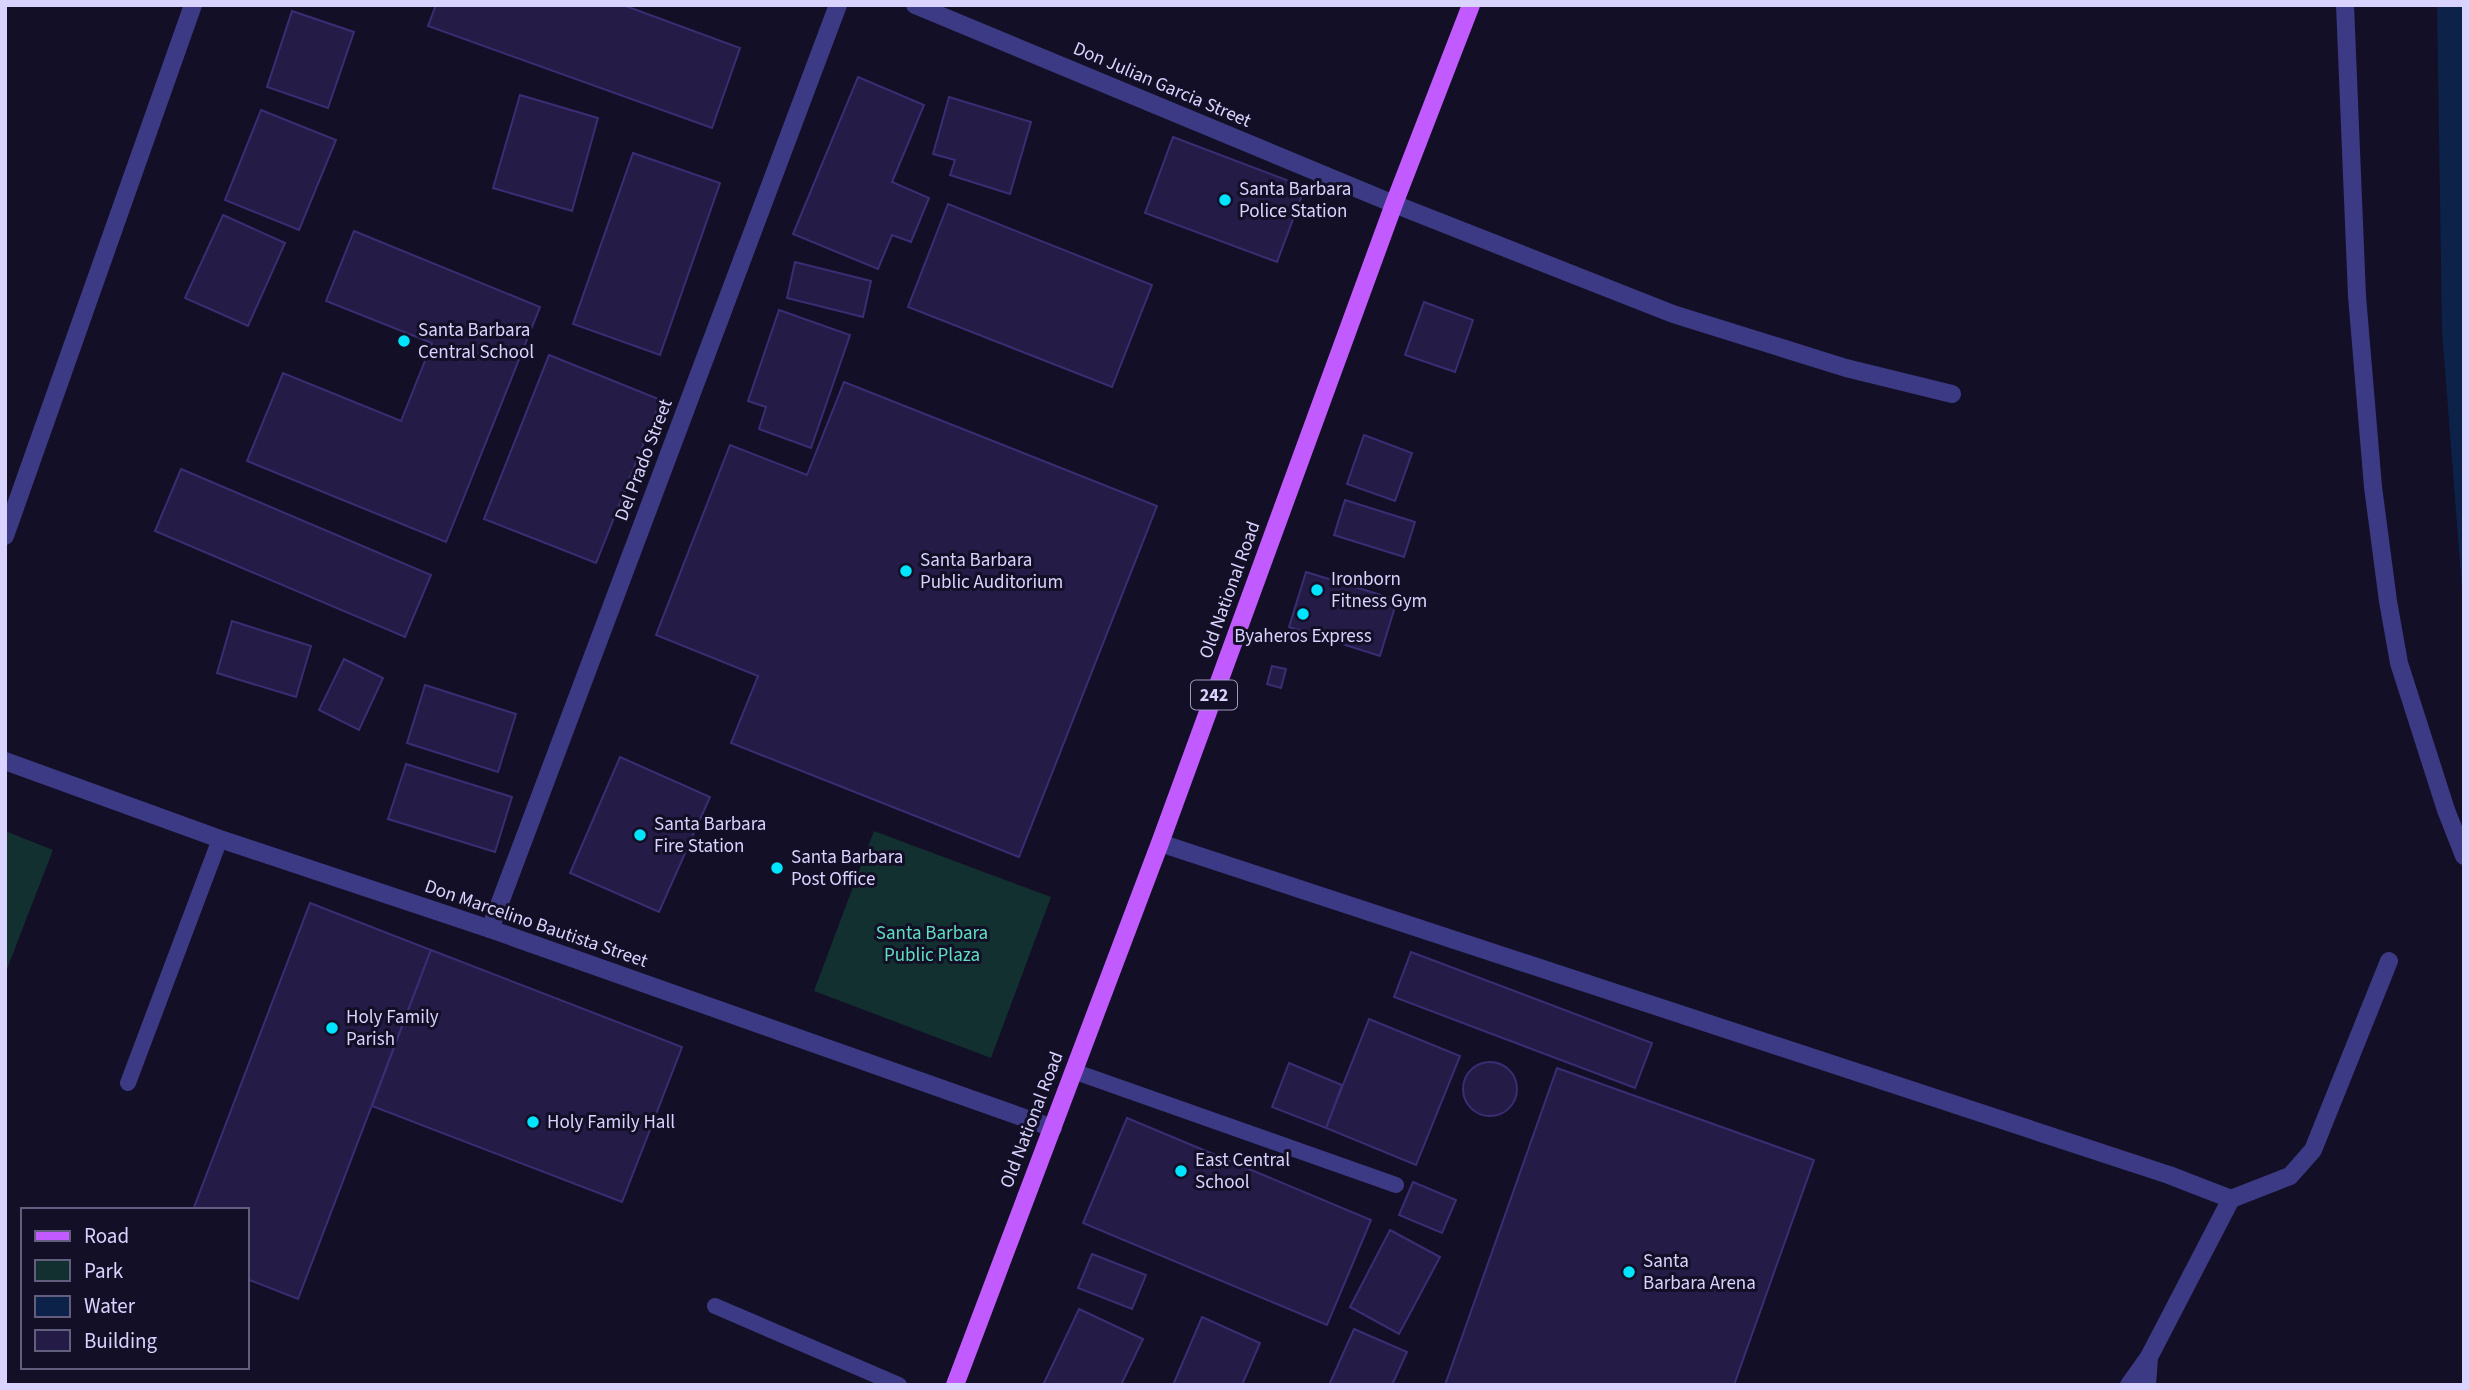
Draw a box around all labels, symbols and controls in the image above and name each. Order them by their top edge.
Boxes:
street label: Don Julian Garcia Street [1069,35,1256,135]
place label: Santa Barbara Police Station [1239,176,1351,225]
marker: Santa Barbara Police Station [1217,192,1233,208]
place label: Santa Barbara Central School [418,317,534,366]
marker: Santa Barbara Central School [396,333,412,349]
street label: Del Prado Street [608,395,680,525]
street label: Old National Road [1193,518,1267,662]
place label: Santa Barbara Public Auditorium [920,547,1063,596]
marker: Santa Barbara Public Auditorium [898,563,914,579]
place label: Ironborn Fitness Gym [1331,566,1427,615]
marker: Ironborn Fitness Gym [1309,582,1325,598]
marker: Byaheros Express [1295,606,1311,622]
place label: Byaheros Express [1234,623,1372,650]
road number: 242 [1191,680,1237,710]
place label: Santa Barbara Fire Station [654,811,766,860]
marker: Santa Barbara Fire Station [632,827,648,843]
place label: Santa Barbara Post Office [791,844,903,893]
marker: Santa Barbara Post Office [769,860,785,876]
street label: Don Marcelino Bautista Street [421,873,652,975]
park label: Santa Barbara Public Plaza [876,920,988,969]
place label: Holy Family Parish [346,1004,439,1053]
marker: Holy Family Parish [324,1020,340,1036]
street label: Old National Road [994,1048,1070,1192]
place label: Holy Family Hall [547,1109,675,1136]
marker: Holy Family Hall [525,1114,541,1130]
place label: East Central School [1195,1147,1290,1196]
marker: East Central School [1173,1163,1189,1179]
legend [21,1208,248,1369]
text: Road [84,1221,129,1251]
place label: Santa Barbara Arena [1643,1248,1756,1297]
text: Park [84,1256,124,1286]
marker: Santa Barbara Arena [1621,1264,1637,1280]
text: Water [84,1291,136,1321]
text: Building [84,1326,158,1356]

